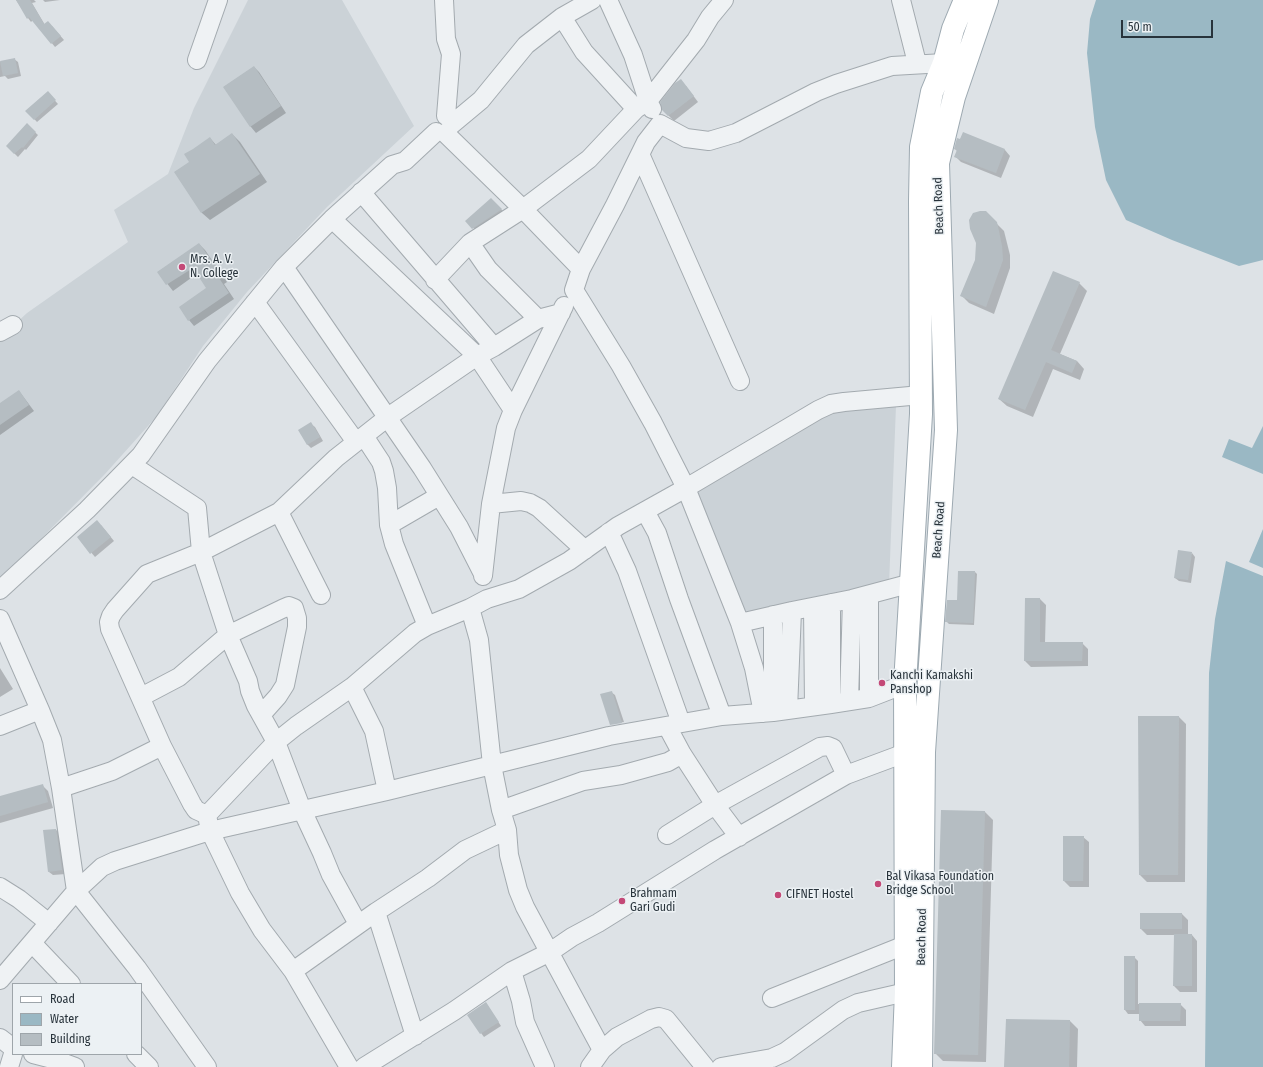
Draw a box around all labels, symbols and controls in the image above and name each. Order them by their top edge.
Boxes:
scale bar [1123,12,1215,38]
text: 50 m [1128,20,1152,34]
street label: Beach Road [931,177,947,235]
place label: Mrs. A. V. N. College [190,253,238,281]
marker: Mrs. A. V. N. College [177,262,187,272]
street label: Beach Road [930,501,948,559]
place label: Kanchi Kamakshi Panshop [890,669,973,697]
marker: Kanchi Kamakshi Panshop [877,678,887,688]
place label: Bal Vikasa Foundation Bridge School [886,870,994,898]
marker: Bal Vikasa Foundation Bridge School [873,879,883,889]
place label: Brahmam Gari Gudi [630,887,677,915]
place label: CIFNET Hostel [786,888,853,902]
marker: CIFNET Hostel [773,890,783,900]
marker: Brahmam Gari Gudi [617,896,627,906]
street label: Beach Road [914,908,930,966]
legend [12,983,142,1055]
text: Road [50,992,75,1006]
text: Water [50,1012,78,1026]
text: Building [50,1032,90,1046]

